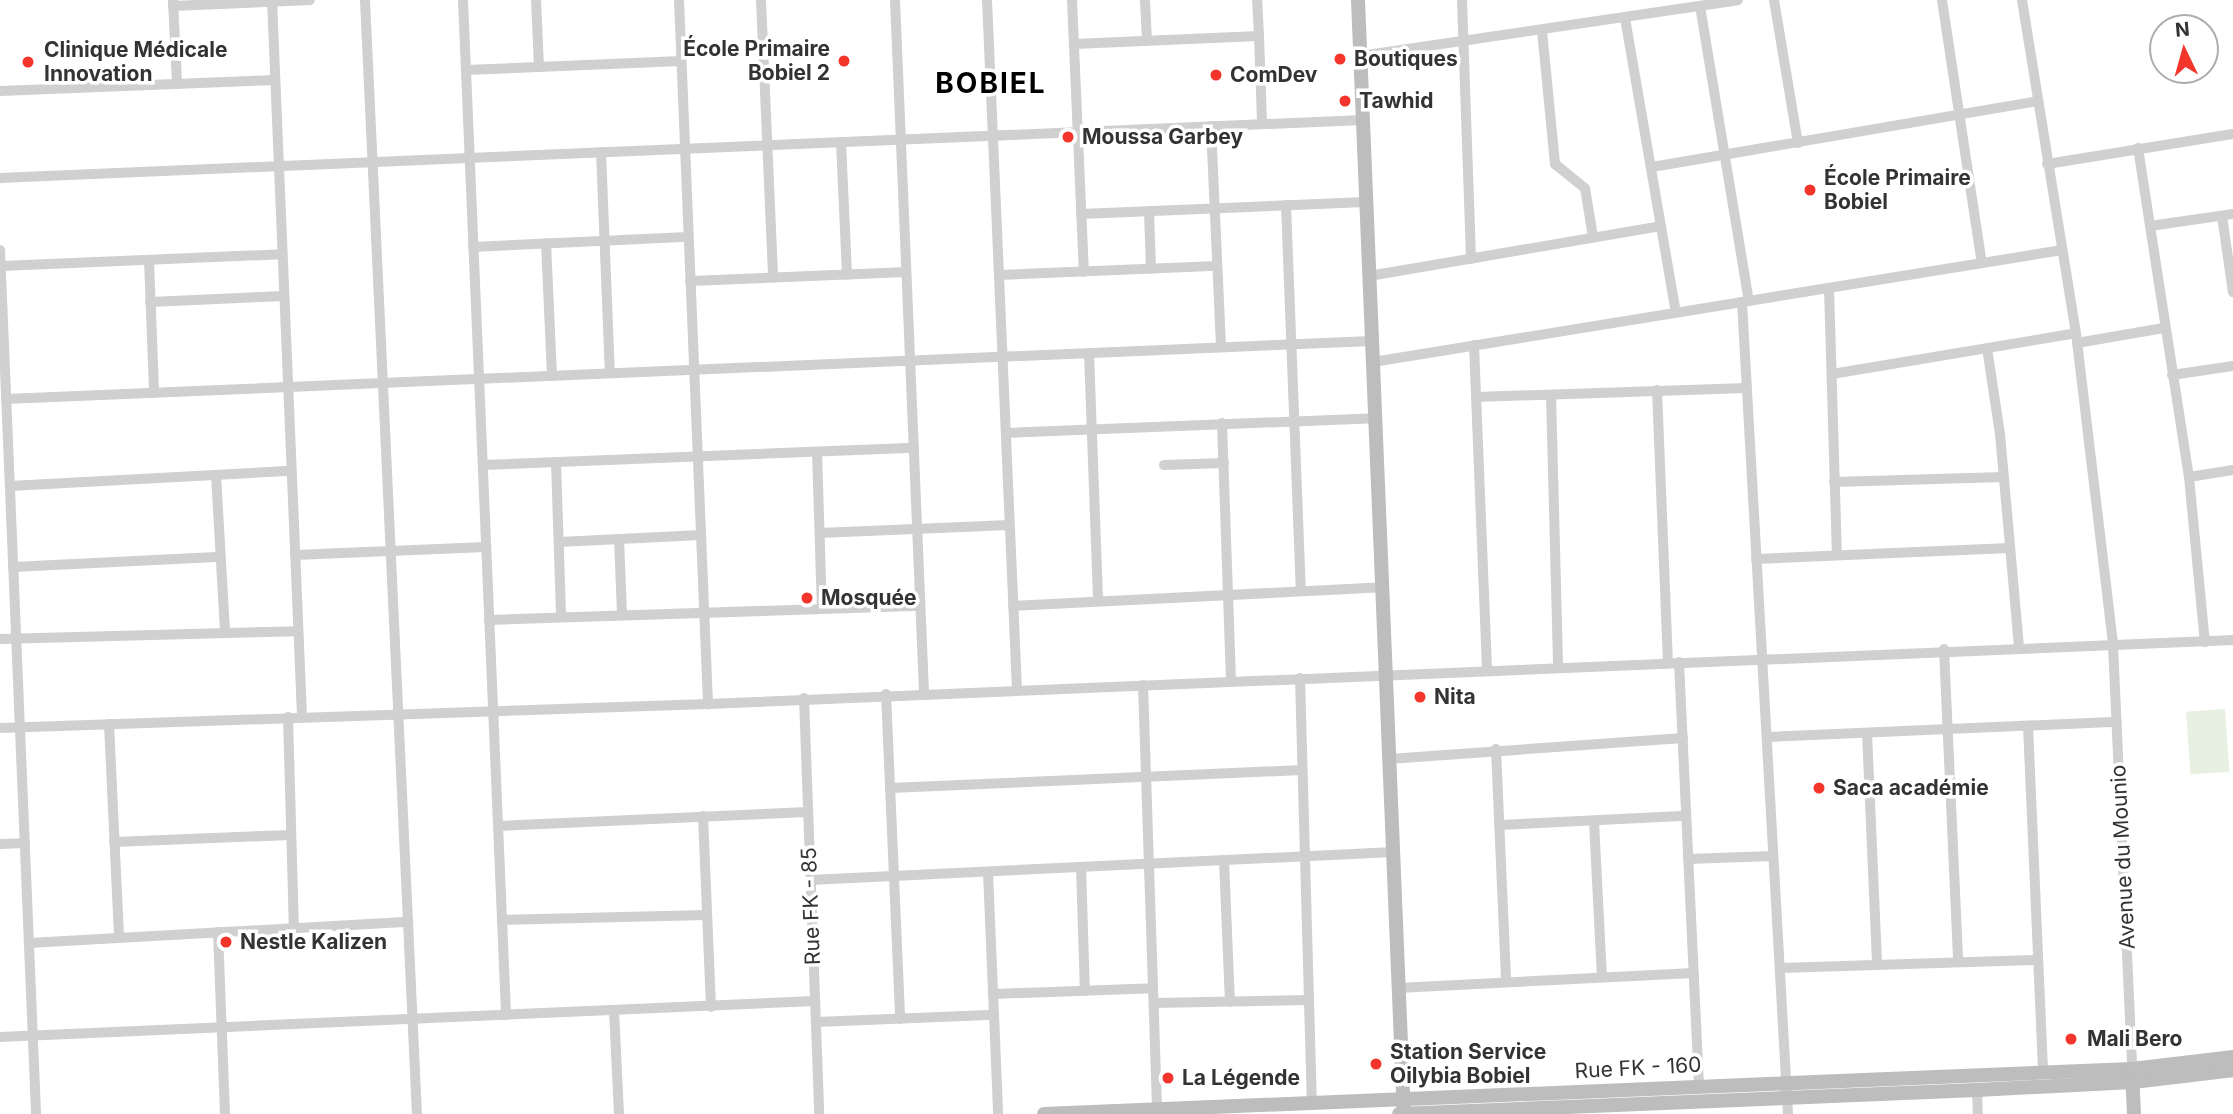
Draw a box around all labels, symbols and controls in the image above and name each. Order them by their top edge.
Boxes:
north arrow [2149,14,2219,84]
text: N [2174,17,2191,42]
place label: École Primaire Bobiel 2 [683,36,830,86]
place label: Clinique Médicale Innovation [44,37,227,87]
place label: Boutiques [1354,46,1458,72]
marker: Boutiques [1332,51,1348,67]
marker: Clinique Médicale Innovation [18,52,38,72]
marker: École Primaire Bobiel 2 [836,53,852,69]
place label: ComDev [1230,62,1317,88]
district label: BOBIEL [936,66,1046,100]
marker: ComDev [1208,67,1224,83]
place label: Tawhid [1359,88,1434,114]
marker: Tawhid [1337,93,1353,109]
place label: Moussa Garbey [1082,124,1243,150]
marker: Moussa Garbey [1060,129,1076,145]
place label: École Primaire Bobiel [1824,165,1971,215]
marker: École Primaire Bobiel [1802,182,1818,198]
place label: Mosquée [821,585,917,611]
marker: Mosquée [799,590,815,606]
place label: Nita [1434,684,1476,710]
marker: Nita [1412,689,1428,705]
street label: Avenue du Mounio [2106,764,2140,950]
place label: Saca académie [1833,775,1989,801]
marker: Saca académie [1811,780,1827,796]
street label: Rue FK - 85 [796,847,826,965]
place label: Nestle Kalizen [240,929,387,955]
marker: Nestle Kalizen [218,934,234,950]
place label: Mali Bero [2087,1026,2182,1052]
marker: Mali Bero [2061,1029,2081,1049]
place label: Station Service Oilybia Bobiel [1390,1039,1546,1089]
street label: Rue FK - 160 [1574,1052,1702,1084]
marker: Station Service Oilybia Bobiel [1368,1056,1384,1072]
place label: La Légende [1182,1065,1300,1091]
marker: La Légende [1160,1070,1176,1086]

